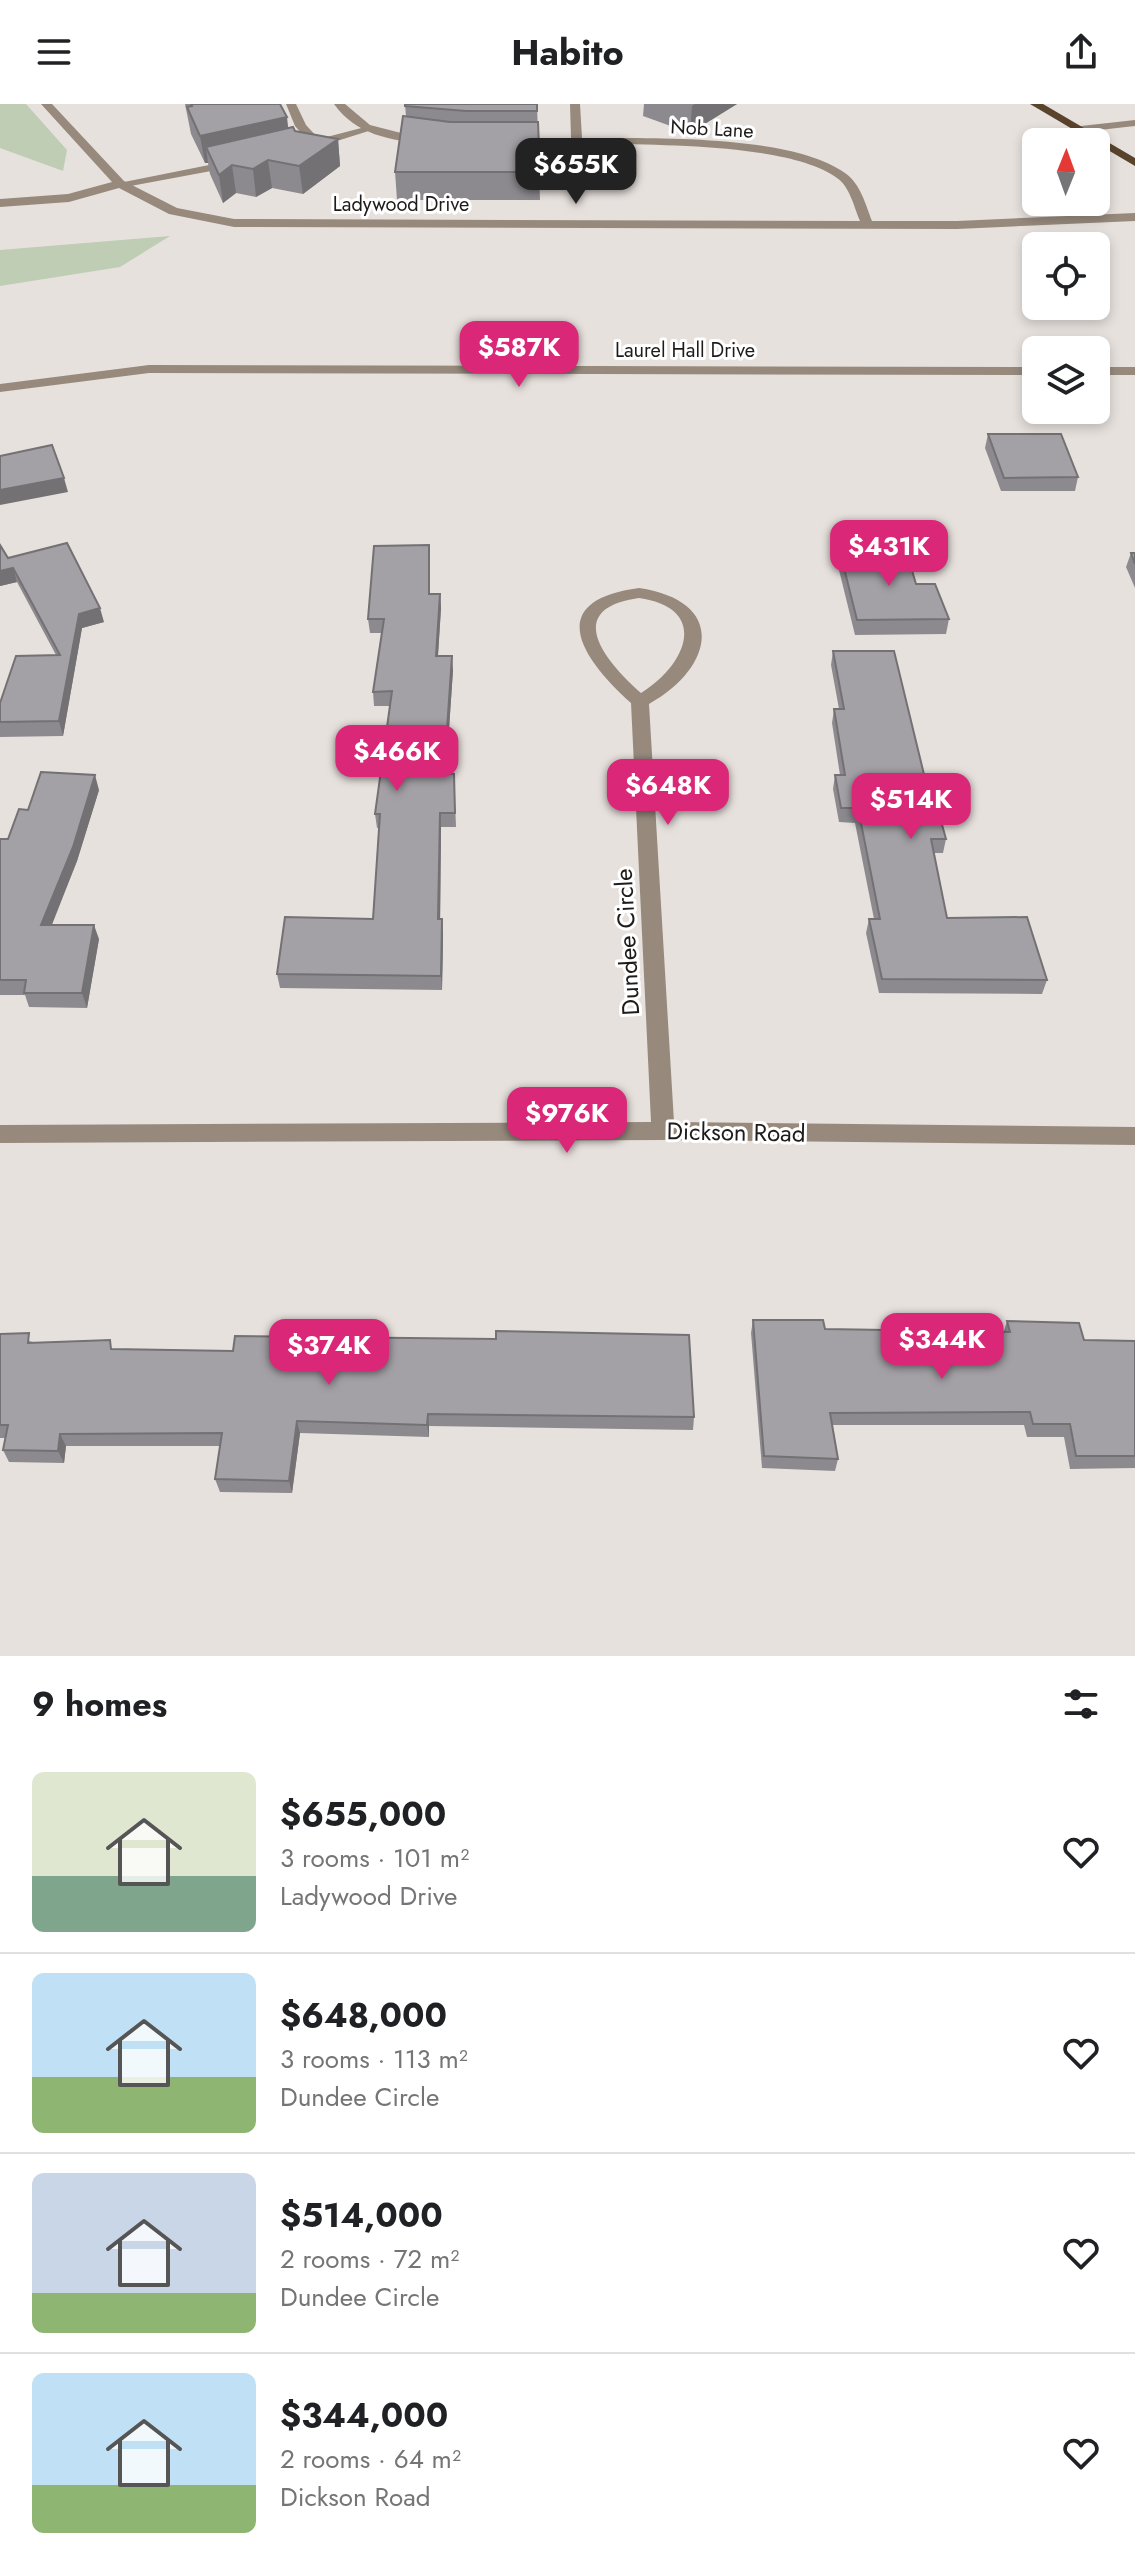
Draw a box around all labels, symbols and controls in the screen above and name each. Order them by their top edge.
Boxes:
text: Habito [511,26,624,78]
icon: menu [32,30,76,74]
icon: share [1059,30,1103,74]
street label: Nob Lane [670,112,754,146]
north arrow [1022,128,1110,216]
map controls [1022,128,1110,424]
pin: $655K [520,138,632,206]
text: $655K [533,145,619,183]
street label: Ladywood Drive [333,190,469,219]
button: locate [1022,232,1110,320]
pin: $587K [463,321,575,389]
text: $587K [478,328,560,366]
street label: Laurel Hall Drive [615,336,755,365]
button: layers [1022,336,1110,424]
pin: $431K [833,520,945,588]
text: $431K [848,527,930,565]
pin: $466K [341,725,453,793]
text: $466K [353,732,441,770]
pin: $648K [612,759,724,827]
text: $648K [625,766,711,804]
pin: $514K [855,773,967,841]
text: $514K [870,780,952,818]
street label: Dundee Circle [606,868,648,1016]
pin: $976K [511,1087,623,1155]
text: $976K [525,1094,609,1132]
street label: Dickson Road [666,1113,806,1151]
pin: $344K [886,1313,998,1381]
pin: $374K [273,1319,385,1387]
text: $344K [899,1320,985,1358]
text: $374K [287,1326,371,1364]
text: 9 homes [32,1680,167,1729]
icon: filters [1059,1682,1103,1726]
text: $655,000 [280,1790,446,1839]
icon: home [96,1804,192,1900]
icon: heart [1059,1830,1103,1874]
text: 3 rooms · 101 m² [280,1839,469,1877]
text: Ladywood Drive [280,1877,457,1915]
text: $648,000 [280,1991,447,2040]
icon: home [96,2005,192,2101]
icon: heart [1059,2031,1103,2075]
text: 3 rooms · 113 m² [280,2040,468,2078]
text: Dundee Circle [280,2078,439,2116]
text: $514,000 [280,2191,443,2240]
icon: home [96,2205,192,2301]
icon: heart [1059,2231,1103,2275]
text: 2 rooms · 72 m² [280,2240,459,2278]
text: Dundee Circle [280,2278,439,2316]
text: $344,000 [280,2391,448,2440]
icon: home [96,2405,192,2501]
icon: heart [1059,2431,1103,2475]
text: 2 rooms · 64 m² [280,2440,461,2478]
text: Dickson Road [280,2478,431,2516]

